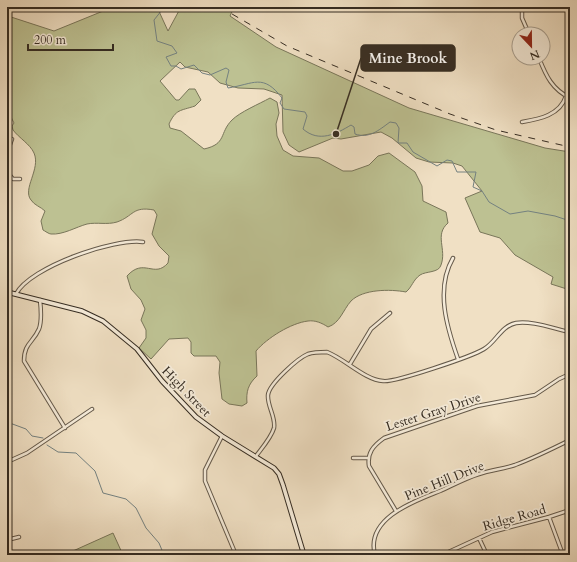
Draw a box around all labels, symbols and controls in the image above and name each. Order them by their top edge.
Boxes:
scale bar [28,26,113,52]
north arrow [511,26,551,66]
text: 200 m [34,32,67,48]
callout: Mine Brook [361,45,455,71]
text: N [527,46,542,64]
text: Mine Brook [369,49,447,68]
street label: High Street [158,363,215,421]
street label: Lester Gray Drive [384,388,483,436]
street label: Pine Hill Drive [402,457,487,505]
street label: Ridge Road [481,500,548,536]

